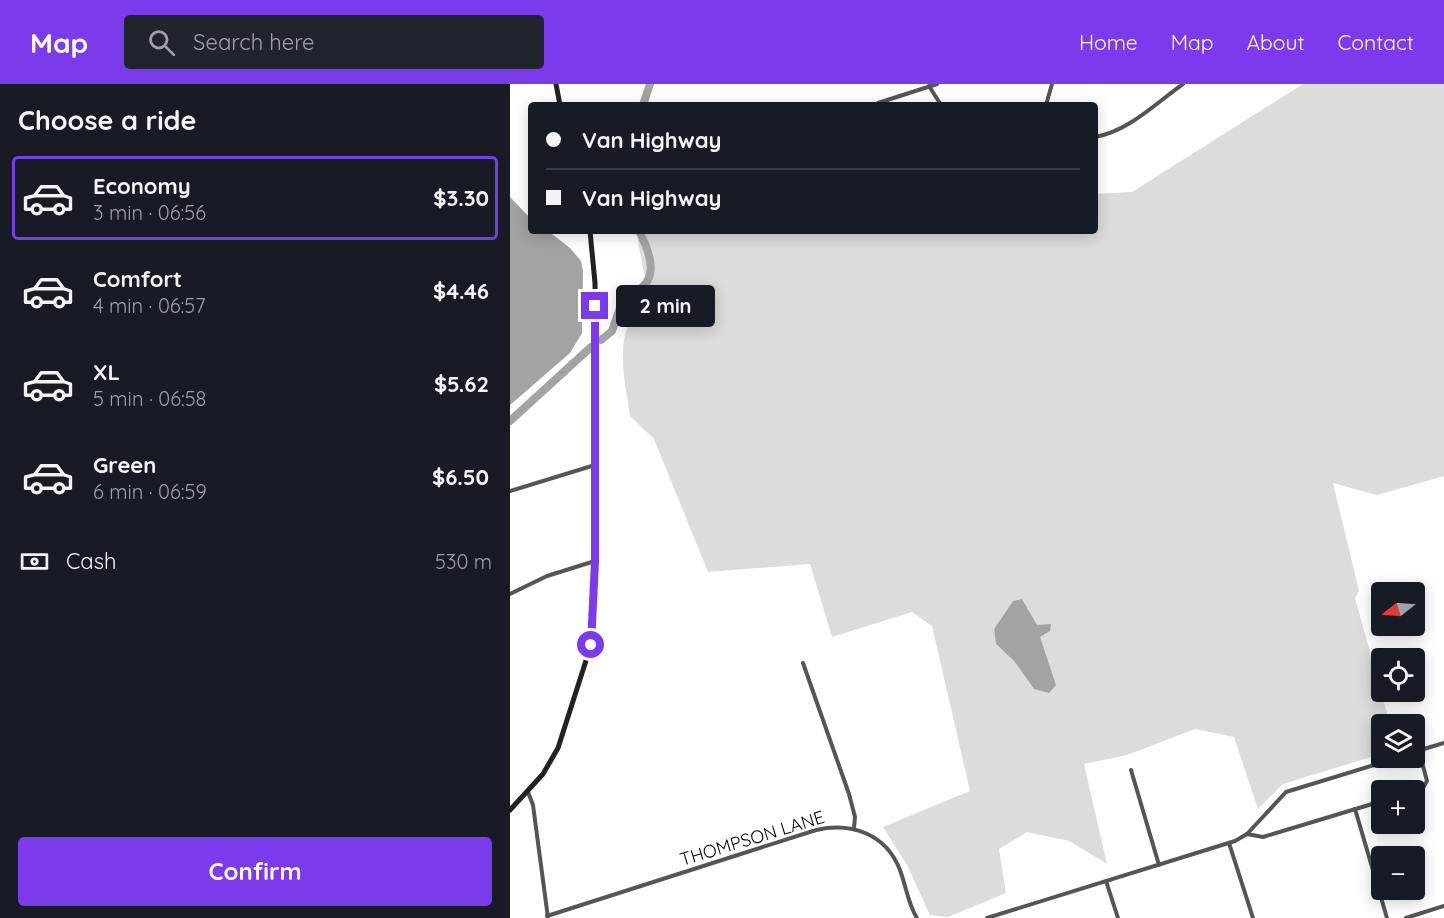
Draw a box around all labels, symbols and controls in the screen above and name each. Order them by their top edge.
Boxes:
search box [124,15,544,69]
text: Map [30,25,88,60]
icon: search [145,26,178,59]
text: Search here [193,28,315,56]
text: Home [1079,29,1138,55]
text: Map [1171,29,1214,55]
text: About [1247,29,1305,55]
text: Contact [1338,29,1414,55]
text: Choose a ride [18,103,196,137]
text: Van Highway [582,126,721,154]
icon: car [21,171,75,225]
text: Economy [93,172,191,200]
text: $3.30 [433,184,489,212]
text: Van Highway [582,184,721,212]
text: 3 min · 06:56 [93,200,206,225]
icon: car [21,264,75,318]
text: Comfort [93,265,182,293]
text: $4.46 [433,277,489,305]
callout: 2 min [616,285,715,327]
route end [581,292,608,319]
text: 4 min · 06:57 [93,293,205,318]
text: 2 min [639,293,692,318]
icon: car [21,357,75,411]
text: XL [93,358,120,386]
text: $5.62 [434,370,489,398]
text: 5 min · 06:58 [93,386,206,411]
icon: car [21,450,75,504]
text: Green [93,451,156,479]
text: $6.50 [432,463,489,491]
text: 6 min · 06:59 [93,479,207,504]
icon: cash [18,545,51,578]
text: Cash [66,547,117,575]
text: 530 m [435,549,492,574]
north arrow [1371,582,1425,636]
map controls [1371,582,1425,900]
route start [577,631,604,658]
button: locate [1371,648,1425,702]
button: layers [1371,714,1425,768]
button: + [1371,780,1425,834]
street label: THOMPSON LANE [677,805,827,871]
button: Confirm [18,837,492,906]
button: − [1371,846,1425,900]

